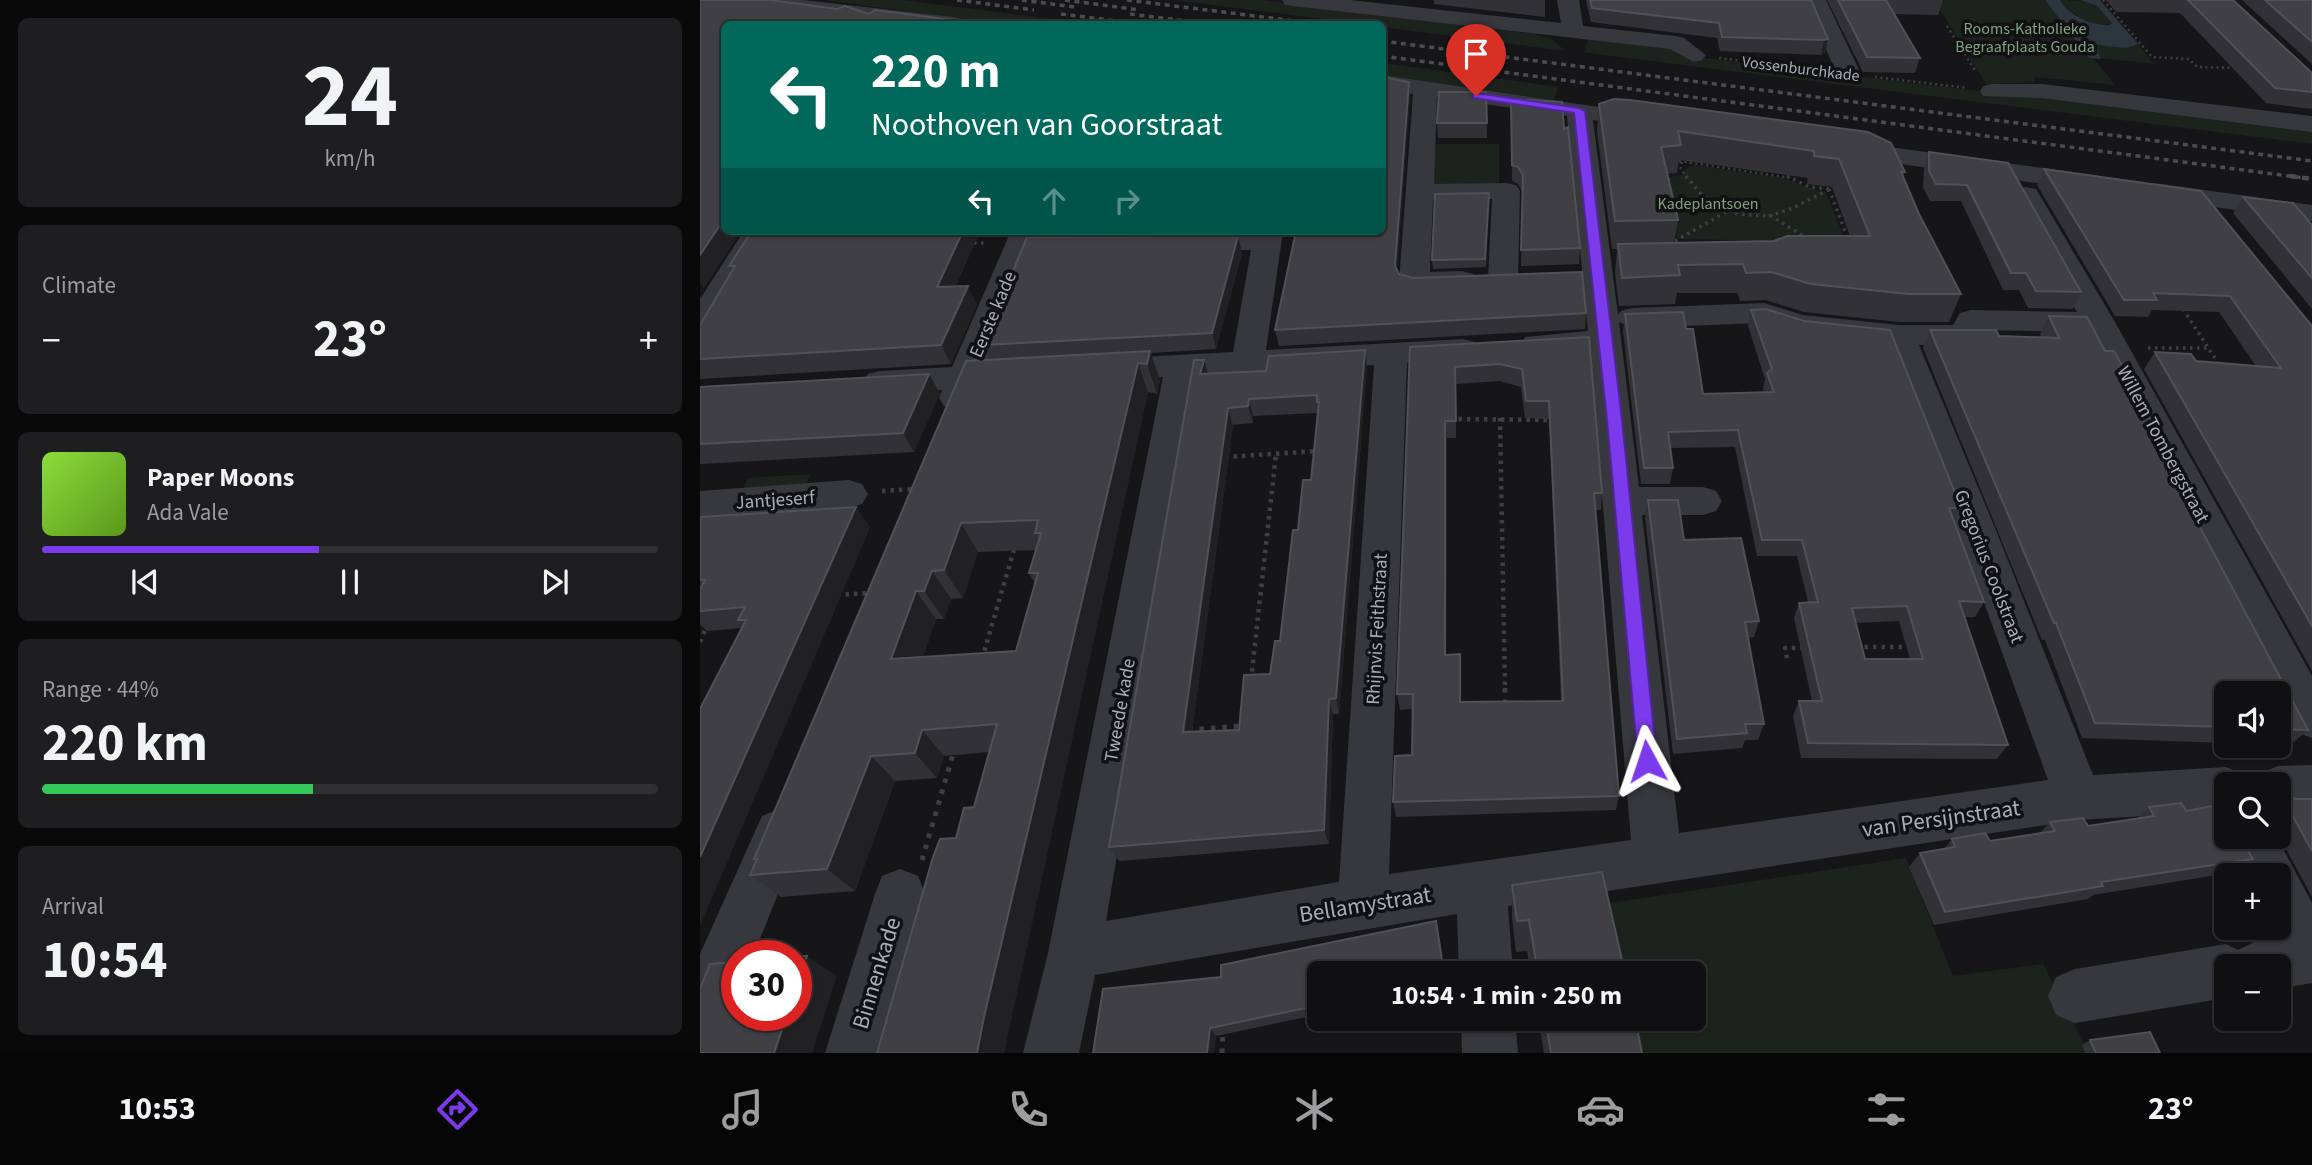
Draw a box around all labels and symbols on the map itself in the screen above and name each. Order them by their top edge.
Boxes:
park label: Rooms-Katholieke Begraafplaats Gouda [1955,18,2095,58]
pin [1446,24,1506,96]
street label: Vossenburchkade [1741,51,1861,87]
park label: Kadeplantsoen [1657,193,1759,215]
street label: Eerste kade [963,267,1024,362]
street label: Willem Tombergstraat [2110,361,2216,529]
street label: Jantjeserf [735,484,817,517]
street label: Gregorius Coolstraat [1947,486,2030,648]
street label: Rhijnvis Feithstraat [1360,552,1395,706]
street label: Tweede kade [1098,656,1143,764]
position arrow [1610,724,1684,798]
street label: van Persijnstraat [1860,791,2023,846]
street label: Bellamystraat [1297,878,1434,931]
street label: Binnenkade [844,913,909,1033]
speed limit sign: 30 [721,940,812,1031]

